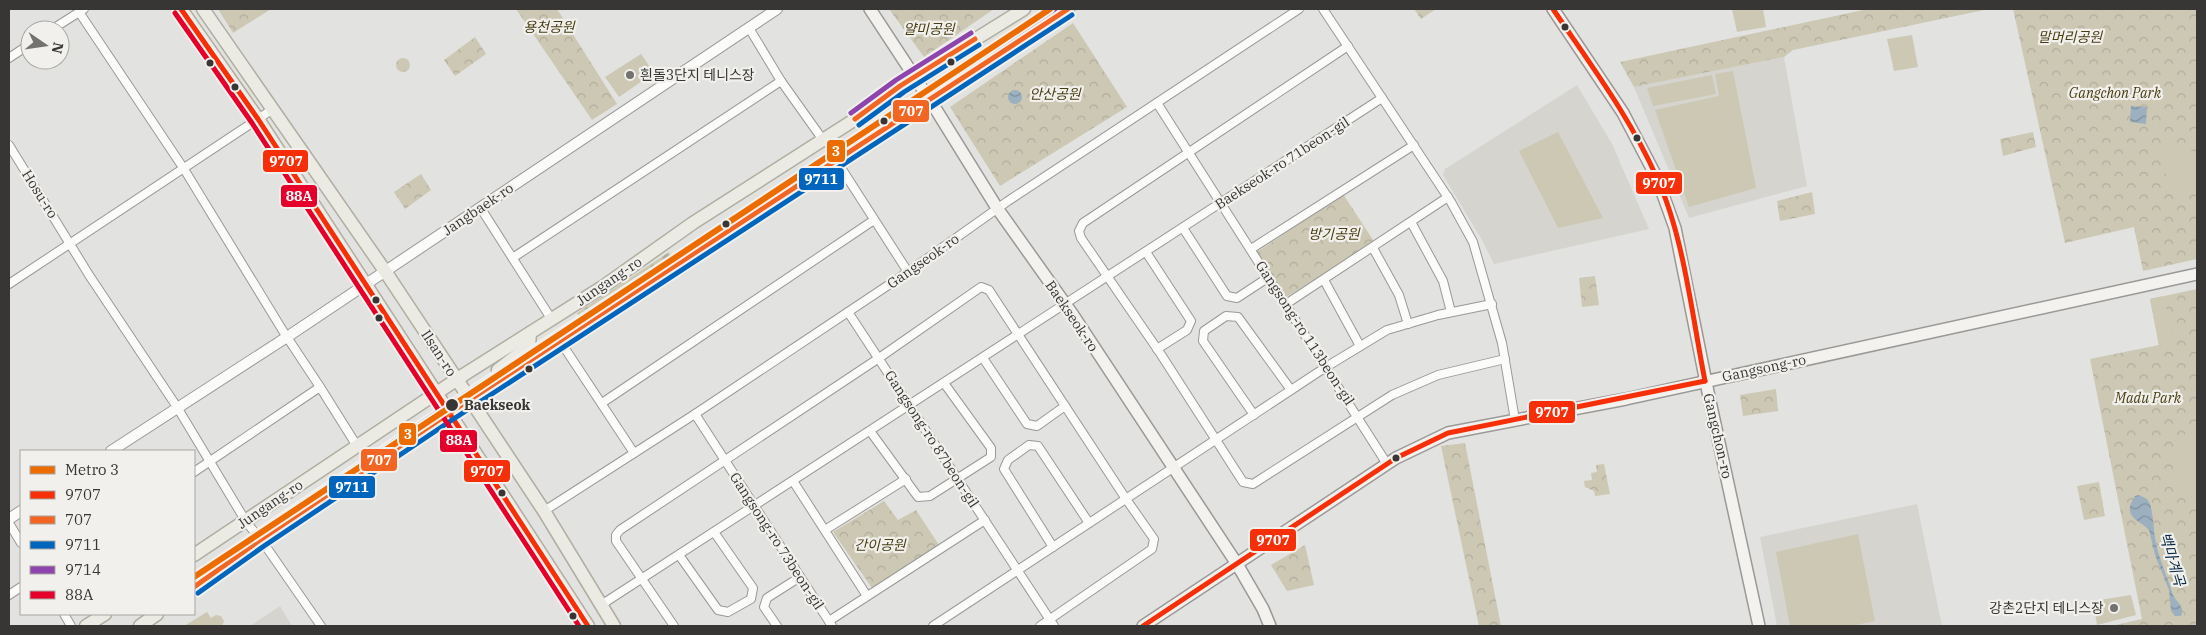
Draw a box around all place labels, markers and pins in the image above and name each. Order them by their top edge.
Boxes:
unlabelled marker [1560,22,1570,32]
unlabelled marker [946,57,956,67]
unlabelled marker [205,58,215,68]
place label: 흰돌3단지 테니스장 [640,66,755,84]
marker: 흰돌3단지 테니스장 [624,69,636,81]
unlabelled marker [230,82,240,92]
unlabelled marker [879,116,889,126]
unlabelled marker [1632,133,1642,143]
unlabelled marker [721,219,731,229]
unlabelled marker [371,295,381,305]
unlabelled marker [374,313,384,323]
unlabelled marker [524,364,534,374]
place label: Baekseok [464,396,531,414]
marker: Baekseok [444,397,460,413]
unlabelled marker [1391,453,1401,463]
unlabelled marker [497,488,507,498]
place label: 강촌2단지 테니스장 [1989,599,2104,617]
marker: 강촌2단지 테니스장 [2108,602,2120,614]
unlabelled marker [568,611,578,621]

